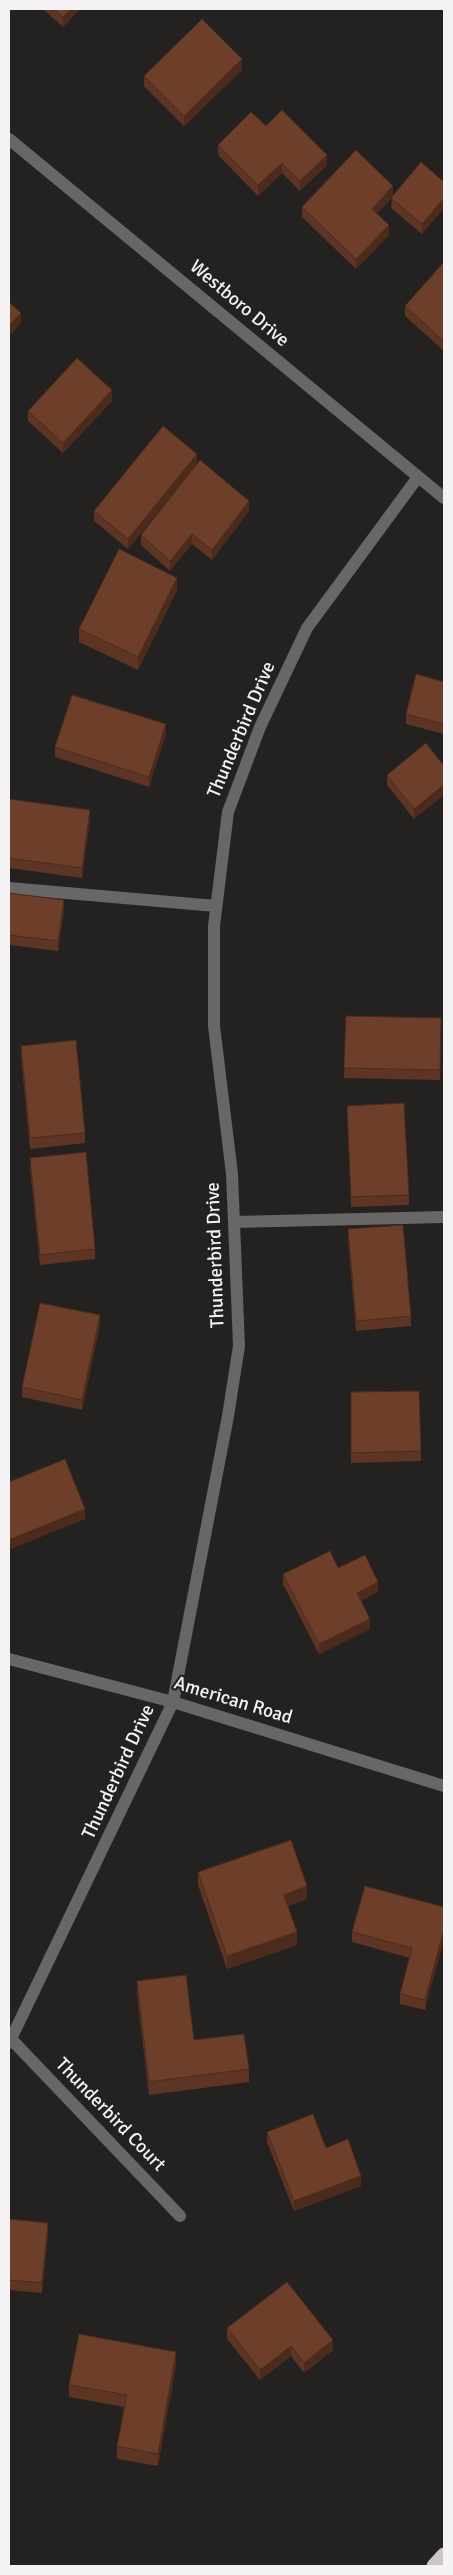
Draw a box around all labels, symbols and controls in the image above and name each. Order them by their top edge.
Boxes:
street label: Westboro Drive [185,256,293,352]
street label: Thunderbird Drive [203,658,281,802]
street label: Thunderbird Drive [202,1182,230,1328]
street label: American Road [171,1672,295,1730]
street label: Thunderbird Drive [78,1701,160,1843]
street label: Thunderbird Court [50,2054,170,2176]

